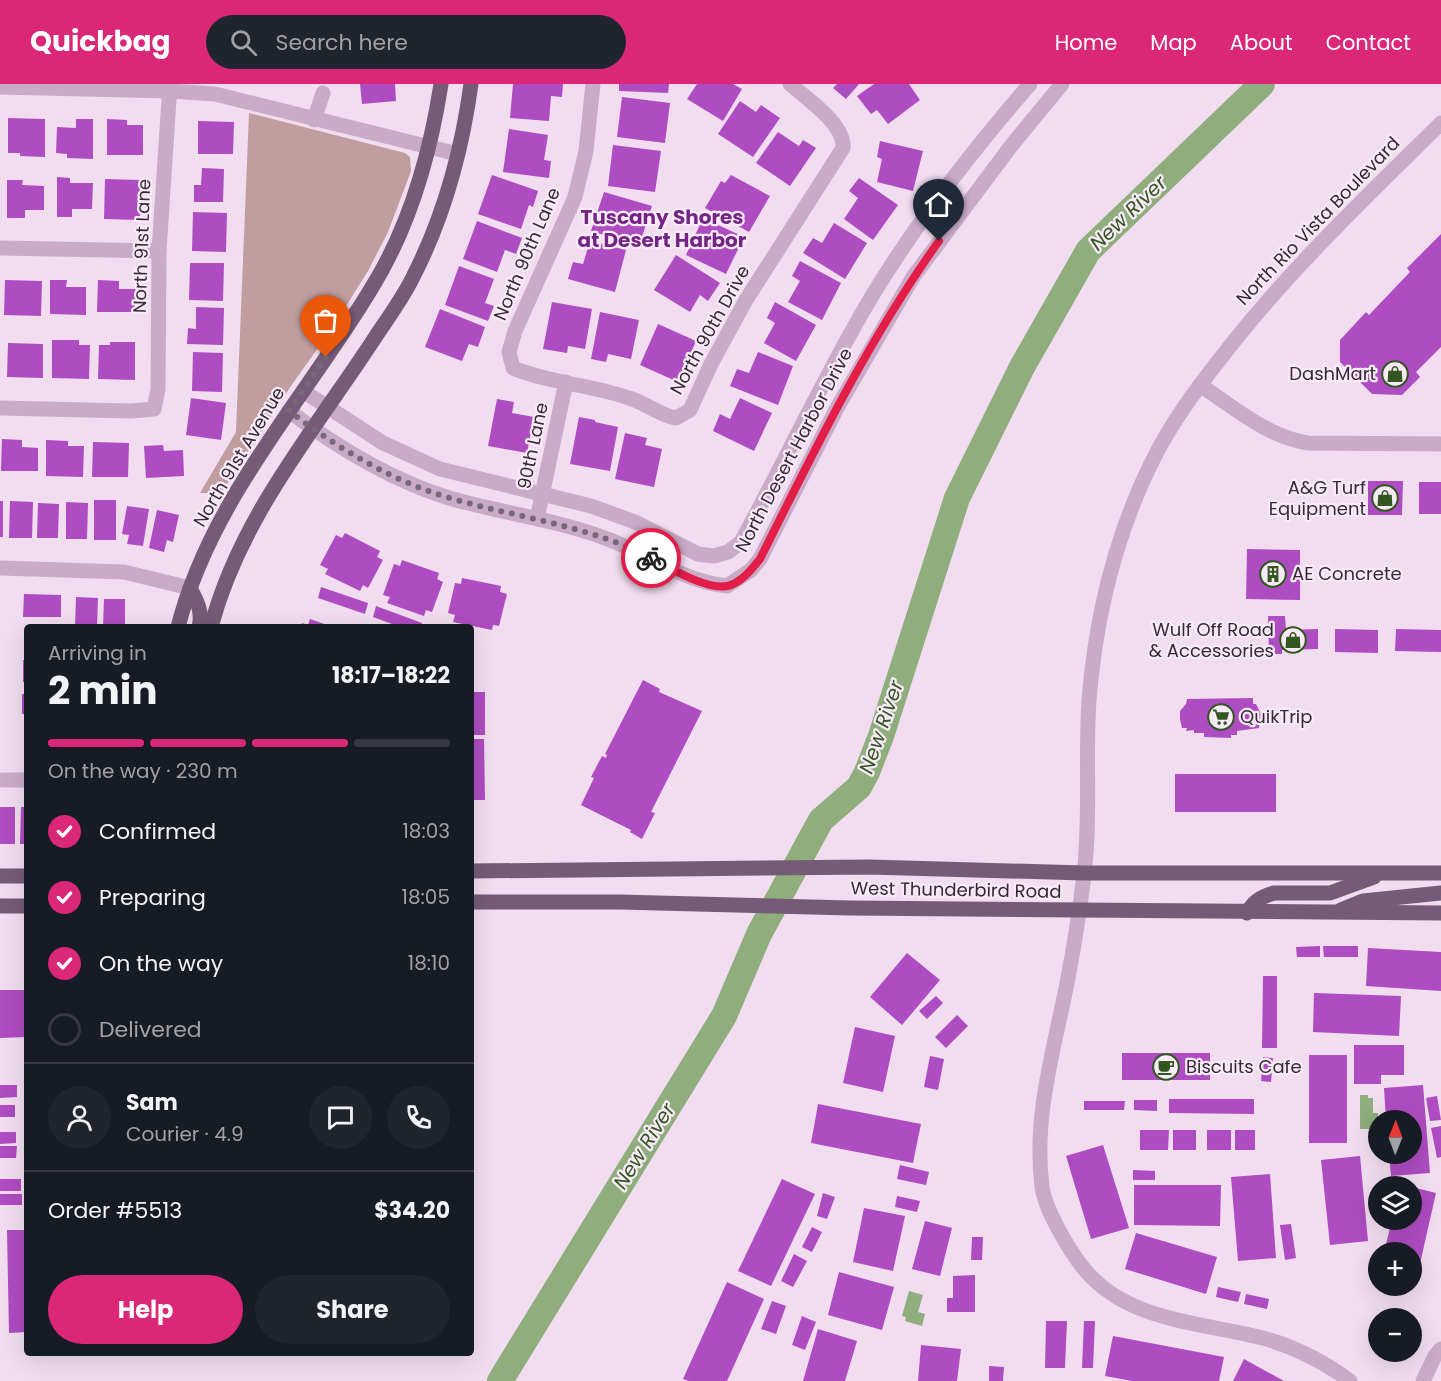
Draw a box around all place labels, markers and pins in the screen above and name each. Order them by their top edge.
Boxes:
pin [913,179,964,241]
pin [300,295,351,357]
shop icon: DashMart [1380,359,1410,389]
place label: DashMart [1289,361,1376,386]
place label: A&G Turf Equipment [1269,475,1366,521]
shop icon: A&G Turf Equipment [1370,483,1400,513]
building icon: AE Concrete [1258,559,1288,589]
place label: AE Concrete [1292,561,1402,586]
place label: Wulf Off Road & Accessories [1149,617,1274,663]
shop icon: Wulf Off Road & Accessories [1278,625,1308,655]
supermarket icon: QuikTrip [1206,702,1236,732]
place label: QuikTrip [1240,704,1312,729]
cafe icon: Biscuits Cafe [1151,1052,1181,1082]
place label: Biscuits Cafe [1186,1054,1302,1079]

